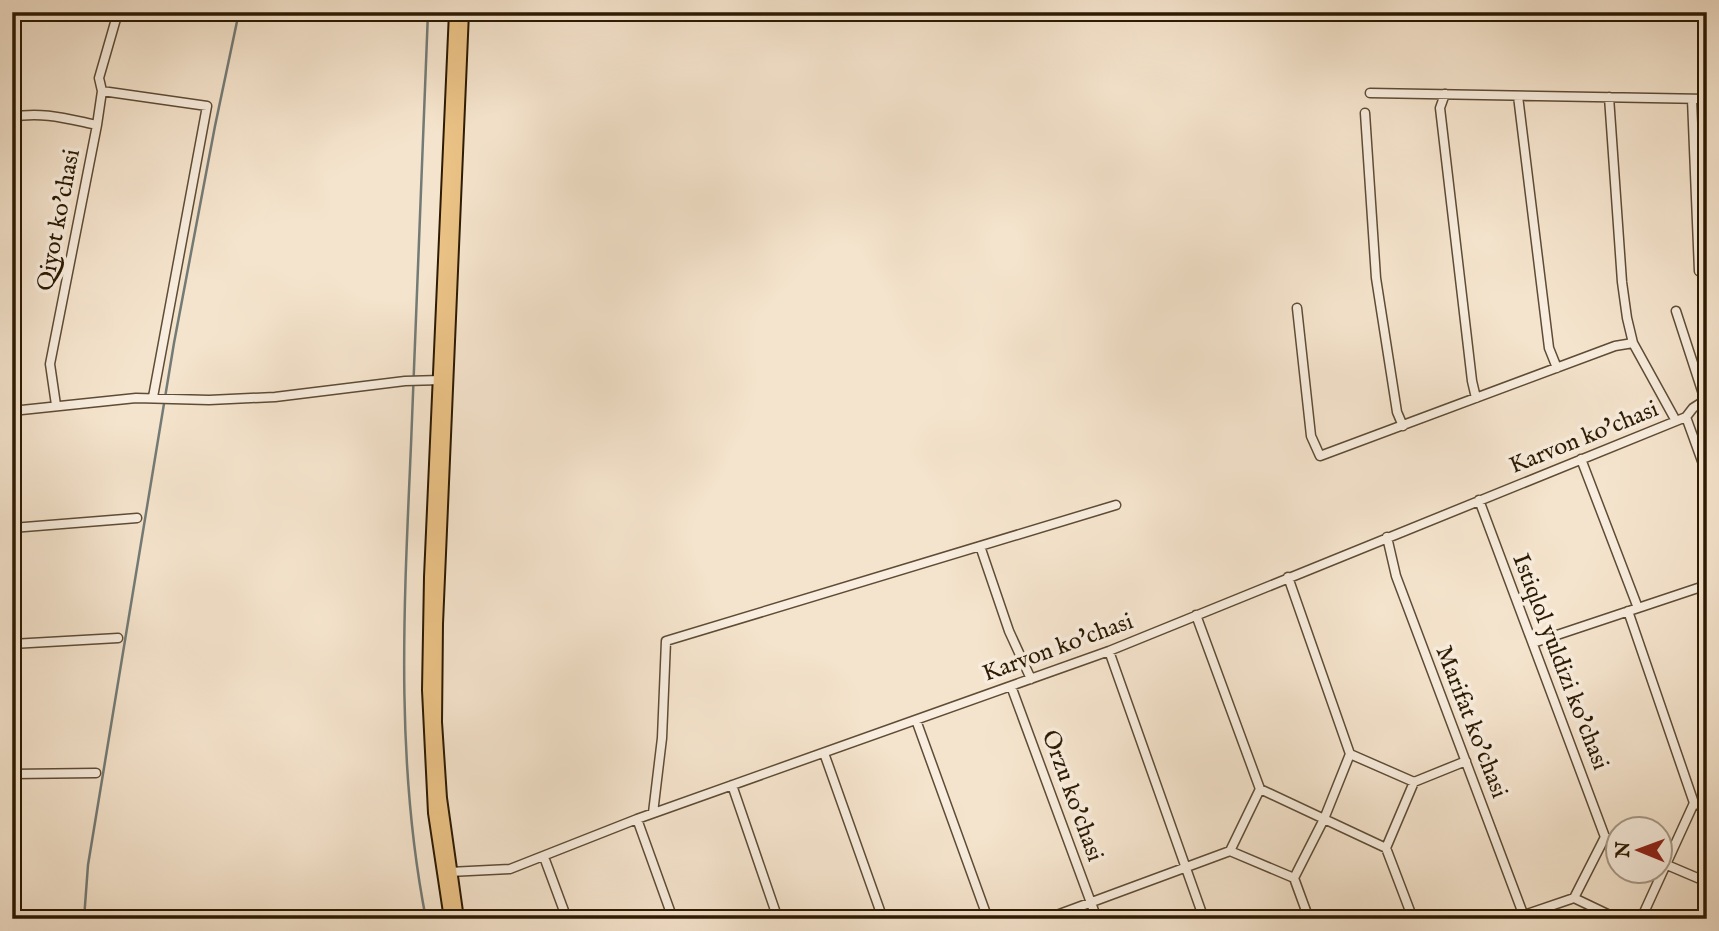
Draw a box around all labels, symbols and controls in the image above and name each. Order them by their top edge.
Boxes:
street label: Qiyot ko'chasi [30,146,88,294]
street label: Karvon ko'chasi [1505,394,1663,482]
street label: Istiqlol yuldizi ko'chasi [1504,549,1616,775]
street label: Karvon ko'chasi [978,606,1138,690]
street label: Marifat ko'chasi [1428,641,1514,803]
street label: Orzu ko'chasi [1034,726,1110,866]
north arrow [1604,816,1674,886]
text: N [1612,841,1636,859]

